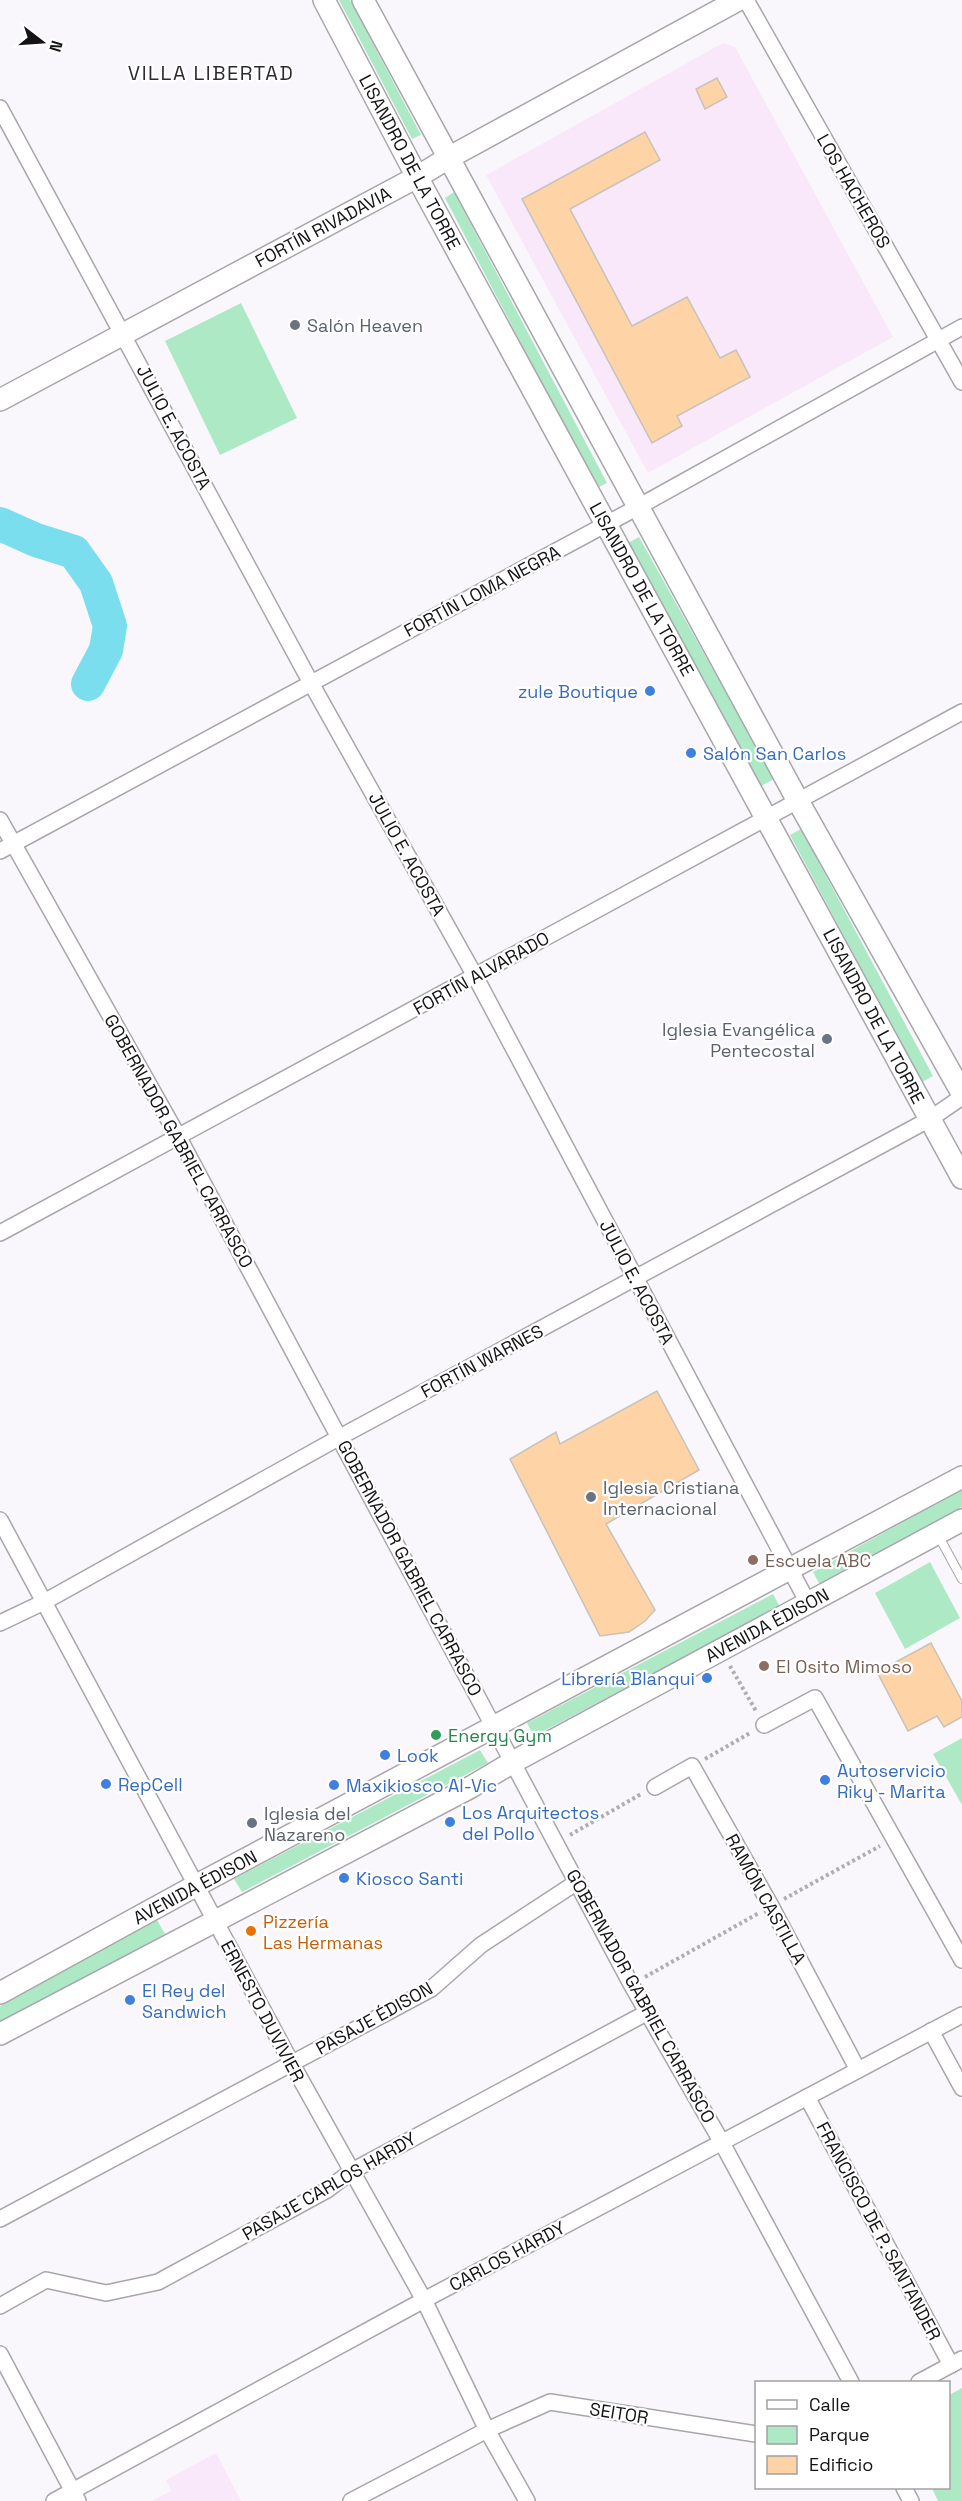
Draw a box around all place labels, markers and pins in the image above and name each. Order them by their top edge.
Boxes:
place label: Salón Heaven [307,314,423,337]
marker: Salón Heaven [288,318,302,332]
place label: zule Boutique [518,680,638,703]
marker: zule Boutique [643,684,657,698]
place label: Salón San Carlos [703,742,846,765]
marker: Salón San Carlos [684,746,698,760]
place label: Iglesia Evangélica Pentecostal [662,1018,815,1062]
marker: Iglesia Evangélica Pentecostal [820,1032,834,1046]
place label: Iglesia Cristiana Internacional [603,1476,739,1520]
marker: Iglesia Cristiana Internacional [584,1490,598,1504]
place label: Escuela ABC [765,1549,871,1572]
marker: Escuela ABC [746,1553,760,1567]
place label: El Osito Mimoso [776,1655,912,1678]
marker: El Osito Mimoso [757,1659,771,1673]
place label: Librería Blanqui [561,1667,695,1690]
marker: Librería Blanqui [700,1671,714,1685]
place label: Energy Gym [448,1724,552,1747]
marker: Energy Gym [429,1728,443,1742]
place label: Look [397,1744,439,1767]
marker: Look [378,1748,392,1762]
place label: Autoservicio Riky - Marita [837,1759,946,1803]
place label: RepCell [118,1773,183,1796]
marker: Autoservicio Riky - Marita [818,1773,832,1787]
place label: Maxikiosco Al-Vic [346,1774,497,1797]
marker: RepCell [99,1777,113,1791]
marker: Maxikiosco Al-Vic [327,1778,341,1792]
place label: Los Arquitectos del Pollo [462,1801,599,1845]
place label: Iglesia del Nazareno [264,1802,351,1846]
marker: Los Arquitectos del Pollo [443,1815,457,1829]
marker: Iglesia del Nazareno [245,1816,259,1830]
place label: Kiosco Santi [356,1867,463,1890]
marker: Kiosco Santi [337,1871,351,1885]
place label: Pizzería Las Hermanas [263,1910,383,1954]
marker: Pizzería Las Hermanas [244,1924,258,1938]
place label: El Rey del Sandwich [142,1979,227,2023]
marker: El Rey del Sandwich [123,1993,137,2007]

